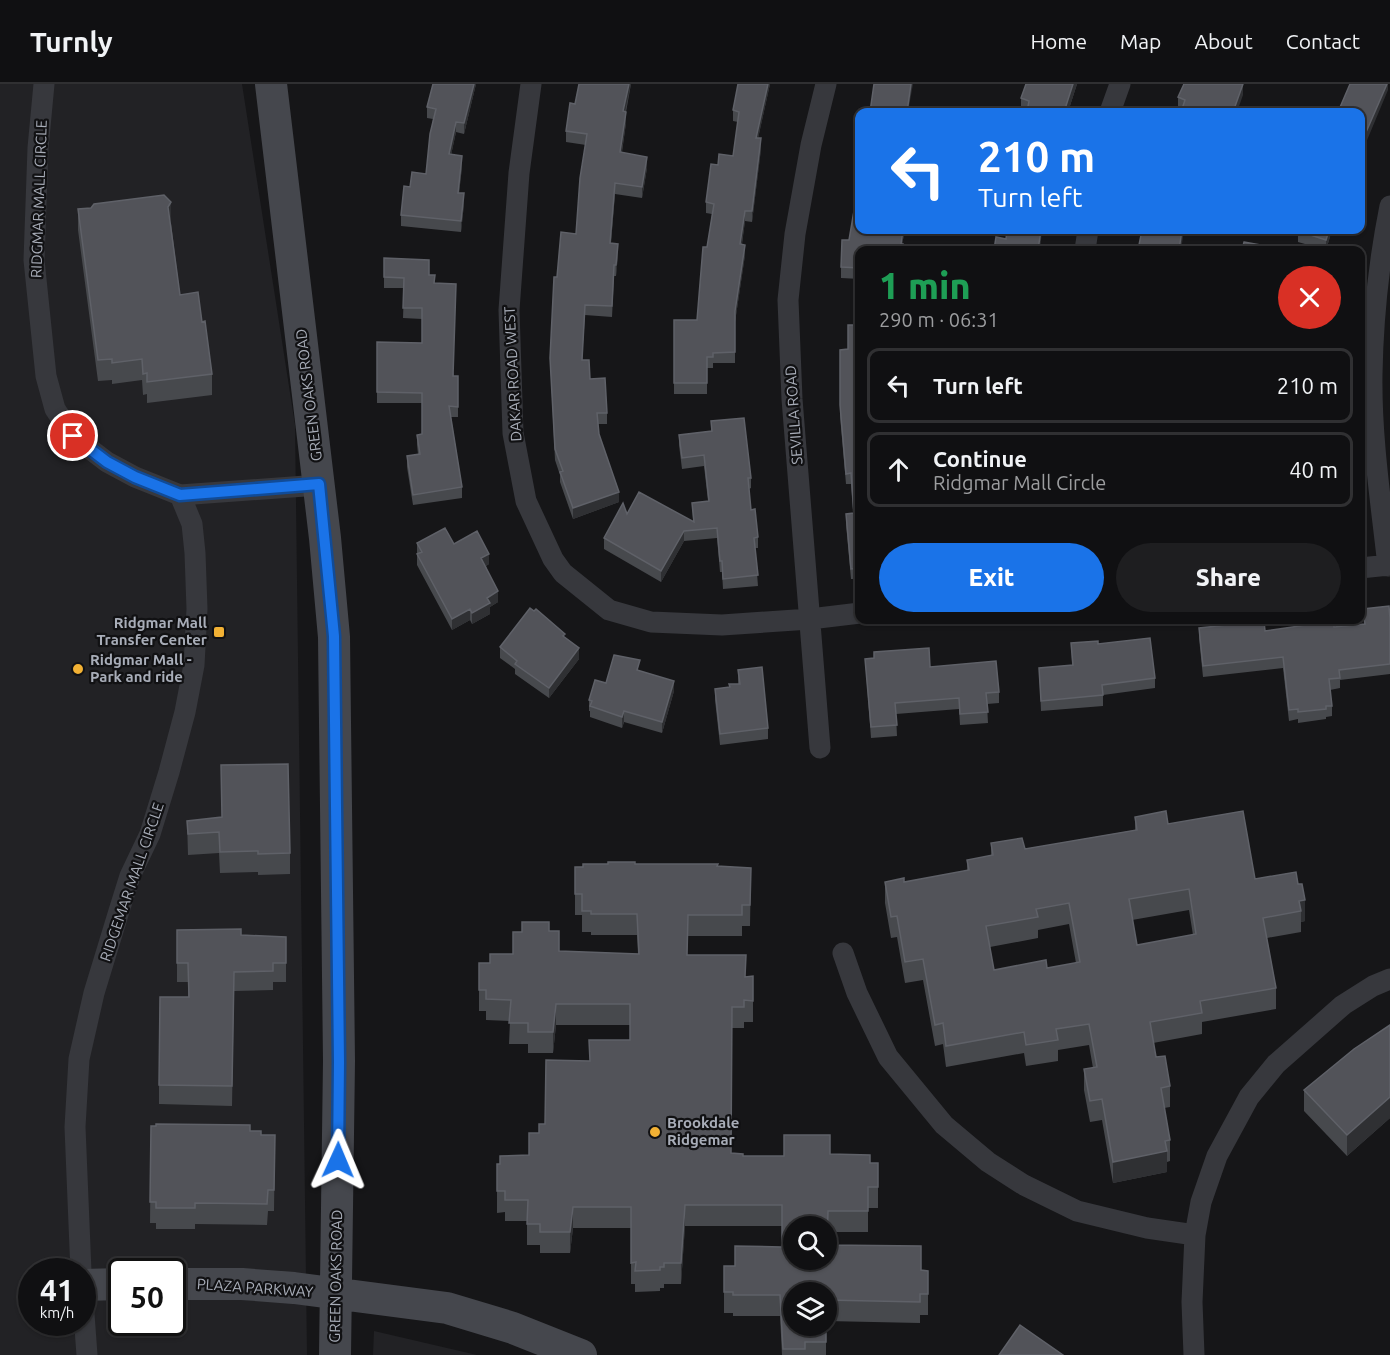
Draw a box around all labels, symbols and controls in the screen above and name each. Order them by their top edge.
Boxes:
text: Turnly [30,26,113,57]
text: Home [1030,29,1087,53]
text: Map [1120,29,1161,53]
text: About [1194,29,1253,53]
text: Contact [1286,29,1360,53]
street label: RIDGMAR MALL CIRCLE [27,120,50,278]
icon: left [879,132,957,210]
text: 210 m [978,133,1095,180]
text: Turn left [978,182,1082,212]
text: 1 min [879,265,971,306]
button: close [1278,266,1341,329]
street label: DAKAR ROAD WEST [500,305,525,442]
text: 290 m · 06:31 [879,308,999,331]
street label: GREEN OAKS ROAD [292,328,325,462]
street label: SEVILLA ROAD [782,365,805,465]
icon: left [882,369,915,402]
text: Turn left [933,373,1023,398]
text: 210 m [1277,373,1338,398]
pin [47,410,98,461]
icon: arrive [56,419,89,452]
text: Continue [933,446,1027,471]
icon: ahead [882,453,915,486]
text: 40 m [1289,457,1338,482]
text: Ridgmar Mall Circle [933,471,1106,494]
button: Exit [879,543,1104,612]
button: Share [1116,543,1341,612]
place label: Ridgmar Mall Transfer Center [97,614,208,648]
marker: Ridgmar Mall Transfer Center [212,625,226,639]
place label: Ridgmar Mall - Park and ride [90,651,192,685]
marker: Ridgmar Mall - Park and ride [71,662,85,676]
street label: RIDGEMAR MALL CIRCLE [96,800,167,963]
place label: Brookdale Ridgemar [667,1114,739,1148]
marker: Brookdale Ridgemar [648,1125,662,1139]
position arrow [306,1128,370,1192]
street label: GREEN OAKS ROAD [326,1209,345,1343]
map controls [783,1216,837,1336]
button: search [783,1216,837,1270]
speed limit sign: 50 [108,1258,186,1336]
text: 41 [40,1273,74,1307]
street label: PLAZA PARKWAY [196,1275,314,1300]
button: layers [783,1282,837,1336]
text: km/h [40,1304,74,1321]

